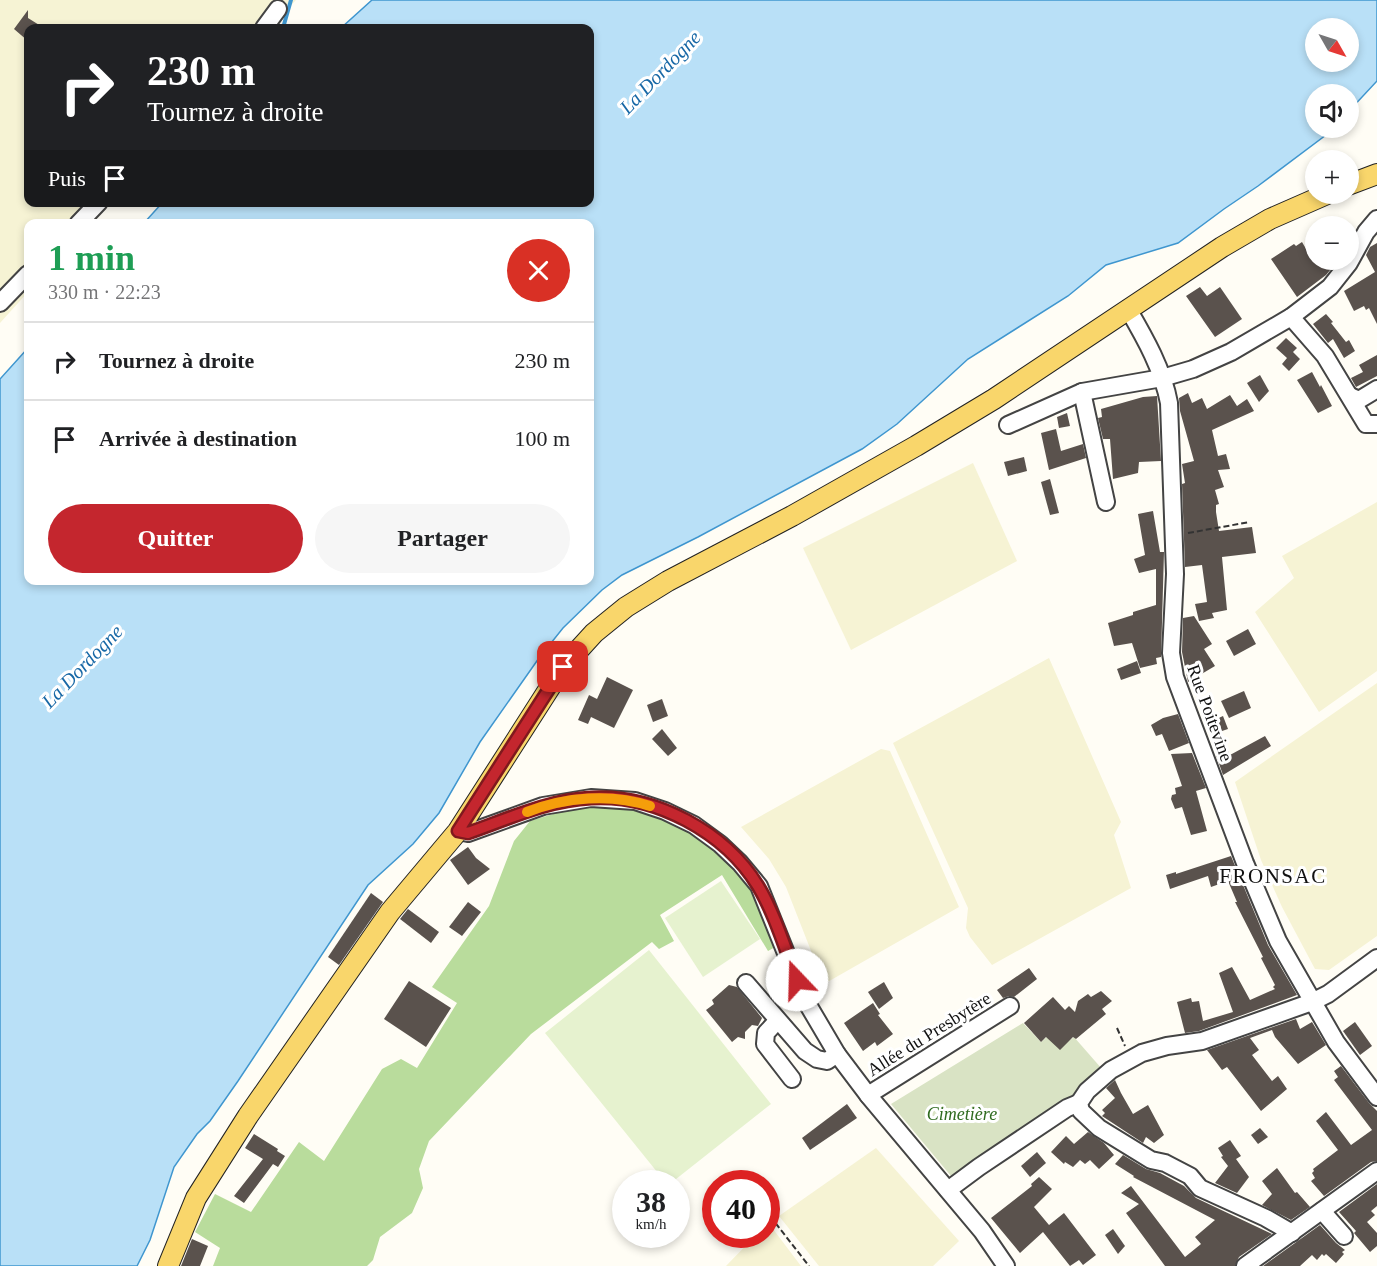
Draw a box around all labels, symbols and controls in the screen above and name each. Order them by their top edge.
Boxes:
north arrow [1305,18,1359,72]
map controls [1305,18,1359,270]
water label: La Dordogne [614,26,706,119]
icon: right [48,48,126,126]
text: 230 m [147,48,256,94]
button: sound [1305,84,1359,138]
text: Tournez à droite [147,97,324,127]
button: + [1305,150,1359,204]
icon: arrive [98,162,131,195]
text: Puis [48,166,86,191]
button: − [1305,216,1359,270]
text: 1 min [48,238,135,278]
button: close [507,239,570,302]
text: 330 m · 22:23 [48,281,161,303]
icon: right [48,345,81,378]
text: Tournez à droite [99,348,254,373]
text: 230 m [514,348,570,373]
icon: arrive [48,423,81,456]
text: Arrivée à destination [99,426,297,451]
text: 100 m [514,426,570,451]
button: Quitter [48,504,303,573]
button: Partager [315,504,570,573]
water label: La Dordogne [36,620,128,713]
pin [537,641,588,692]
icon: arrive [546,650,579,683]
street label: Rue Poitevine [1183,662,1237,764]
district label: FRONSAC [1219,864,1327,888]
position arrow [765,948,829,1012]
street label: Allée du Presbytère [864,988,994,1080]
park label: Cimetière [927,1104,997,1124]
speed limit sign: 40 [702,1170,780,1248]
text: 38 [636,1185,666,1218]
text: km/h [636,1216,666,1232]

